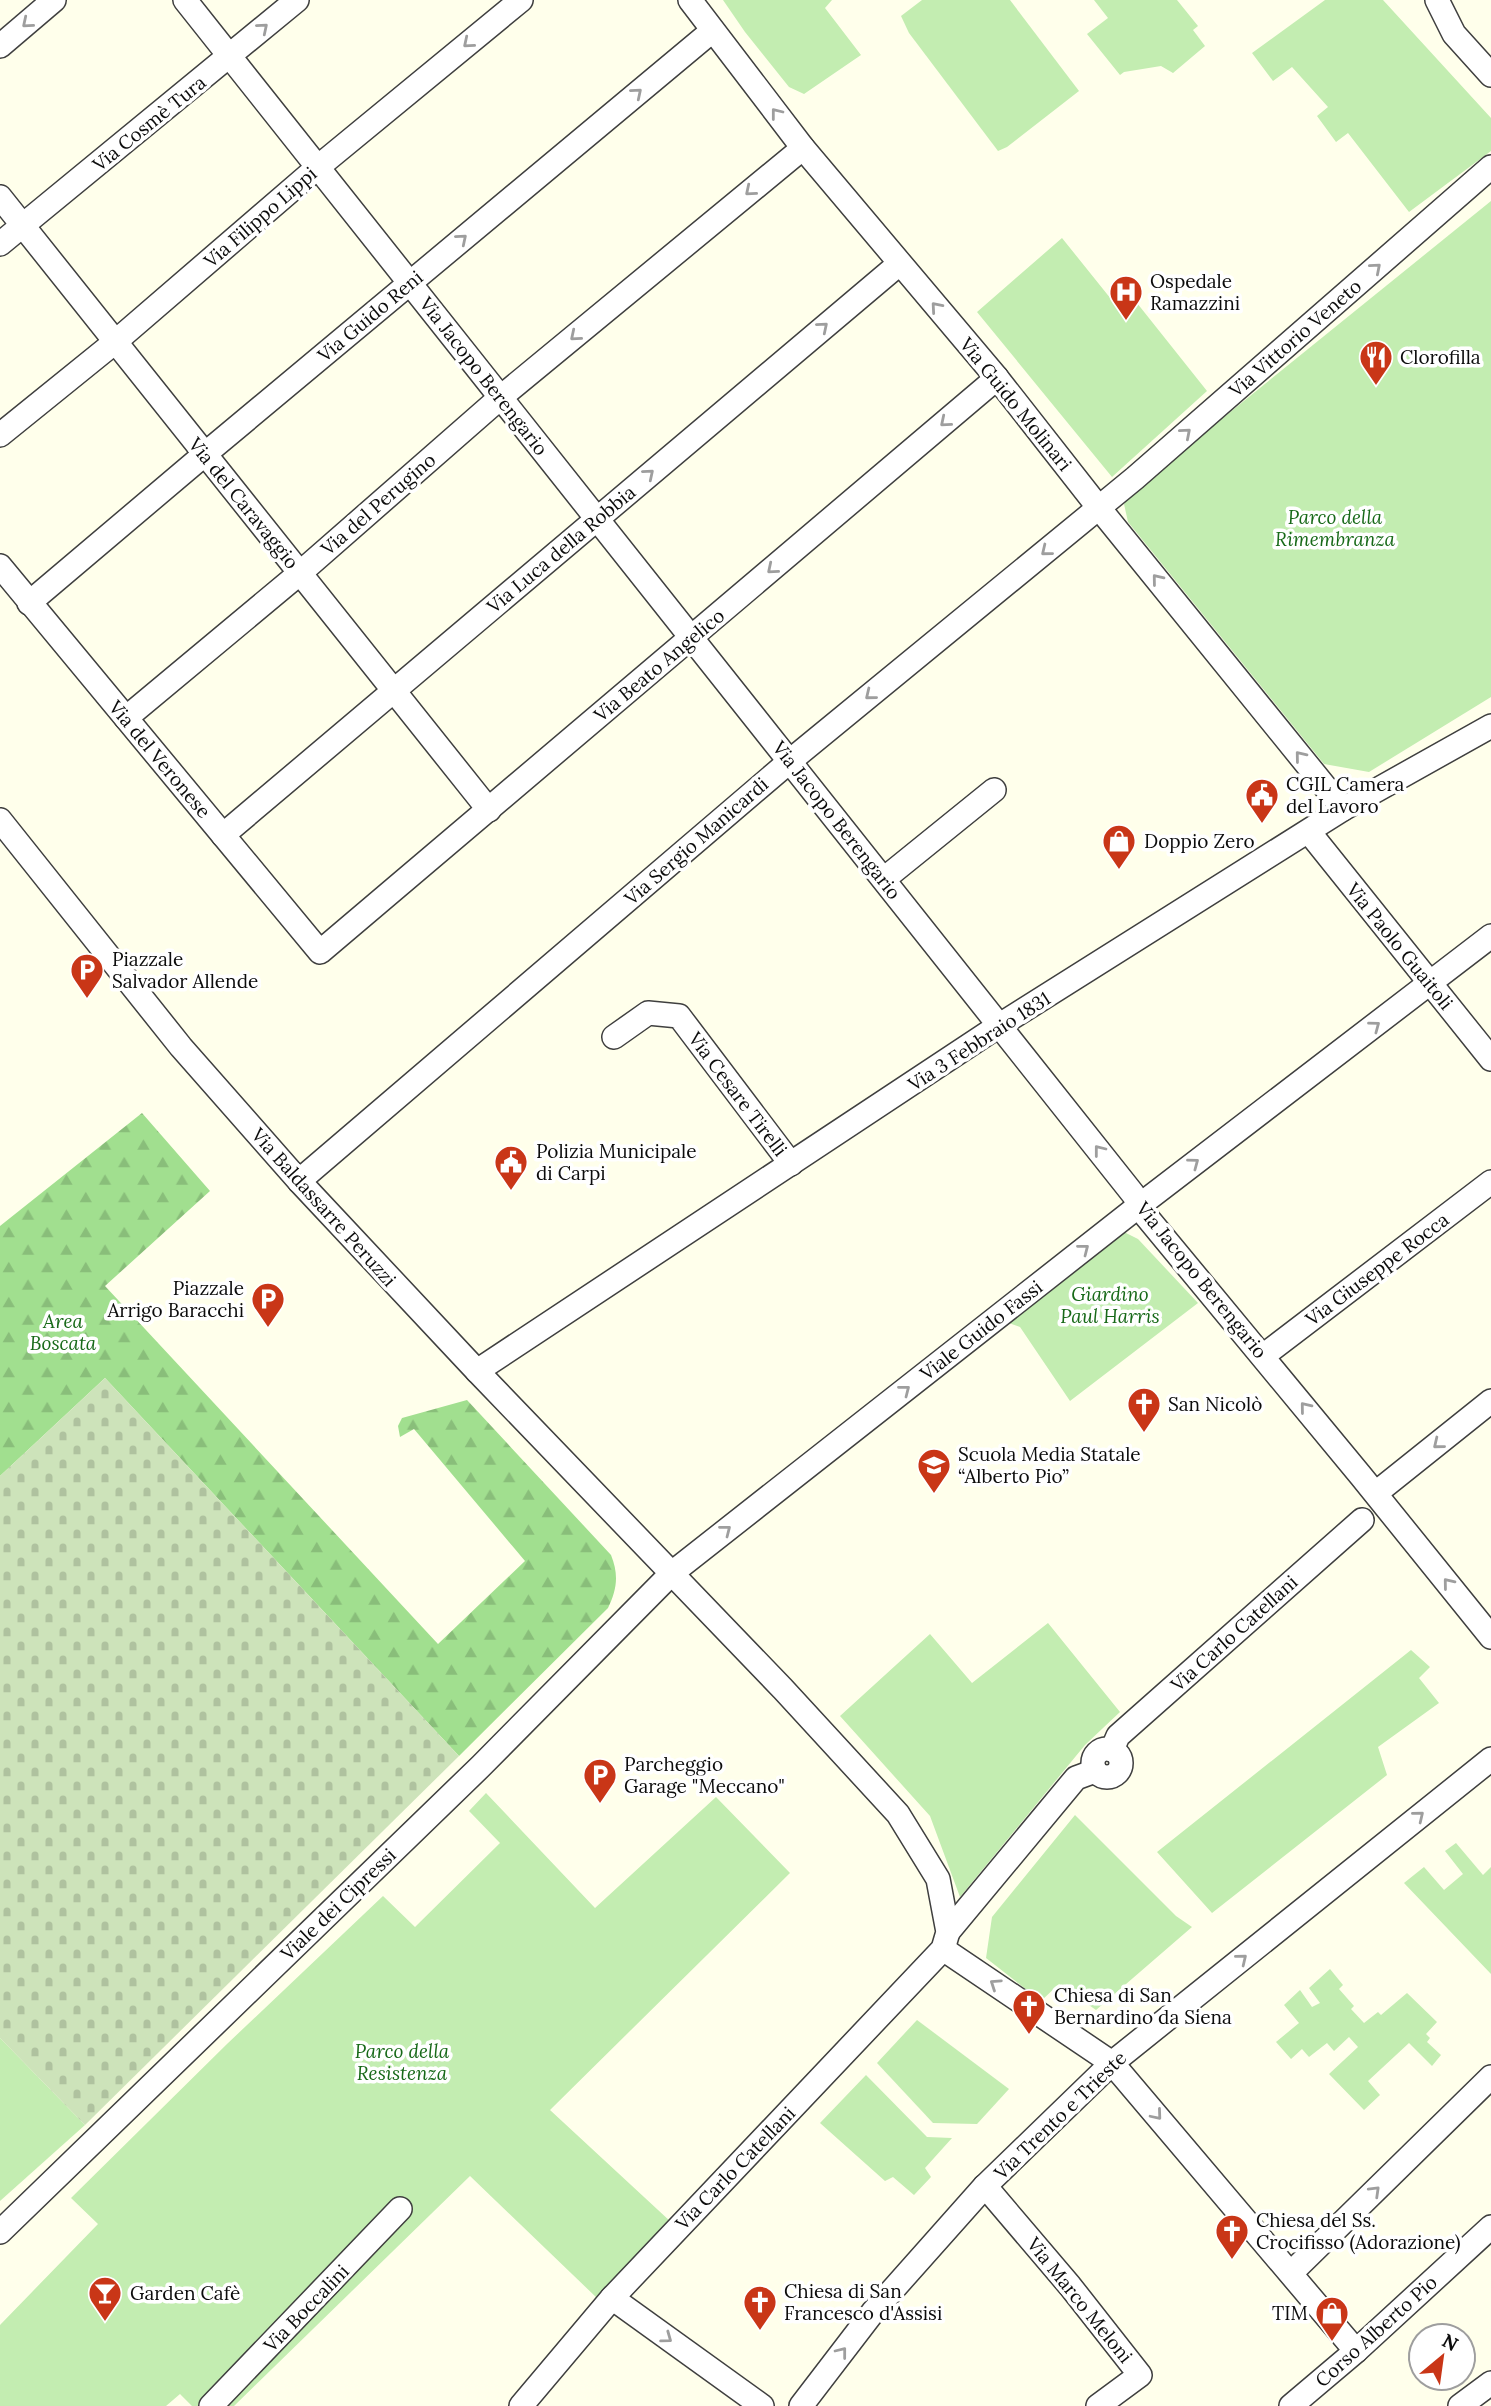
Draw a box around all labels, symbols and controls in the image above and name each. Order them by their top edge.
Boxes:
one-way arrow [22,15,35,27]
one-way arrow [255,24,268,36]
one-way arrow [464,35,476,48]
street label: Via Cosmè Tura [87,70,211,177]
one-way arrow [630,89,642,102]
one-way arrow [771,109,784,121]
street label: Via Filippo Lippi [198,162,321,273]
one-way arrow [745,183,758,195]
one-way arrow [454,235,467,247]
one-way arrow [1368,264,1381,276]
street label: Via Guido Reni [312,265,427,368]
place label: Ospedale Ramazzini [1150,269,1240,315]
hospital icon: Ospedale Ramazzini [1107,273,1145,322]
street label: Via Vittorio Veneto [1223,274,1366,403]
street label: Via Jacopo Berengario [414,291,553,460]
one-way arrow [932,303,944,316]
one-way arrow [815,323,828,336]
one-way arrow [570,328,583,340]
street label: Via Guido Molinari [954,332,1077,476]
restaurant icon: Clorofilla [1357,338,1395,387]
place label: Clorofilla [1400,345,1481,369]
one-way arrow [941,414,954,426]
one-way arrow [1178,429,1191,442]
street label: Via del Caravaggio [183,432,304,573]
street label: Via del Perugino [315,448,440,561]
one-way arrow [641,470,654,482]
street label: Via Luca della Robbia [481,480,640,619]
park label: Parco della Rimembranza [1275,505,1396,551]
one-way arrow [1042,543,1054,556]
one-way arrow [767,561,780,573]
one-way arrow [1152,575,1165,587]
street label: Via Beato Angelico [588,603,729,727]
one-way arrow [866,687,878,700]
street label: Via del Veronese [103,695,216,823]
street label: Via Jacopo Berengario [767,735,906,904]
one-way arrow [1296,752,1308,765]
street label: Via Sergio Manicardi [618,772,773,911]
place label: CGIL Camera del Lavoro [1286,772,1405,818]
public building icon: CGIL Camera del Lavoro [1243,776,1281,825]
shop icon: Doppio Zero [1100,822,1138,871]
place label: Doppio Zero [1144,829,1255,853]
street label: Via Paolo Guaitoli [1341,877,1458,1014]
place label: Piazzale Salvador Allende [112,947,258,993]
parking icon: Piazzale Salvador Allende [68,951,106,1000]
street label: Via 3 Febbraio 1831 [903,986,1055,1096]
one-way arrow [1368,1021,1380,1034]
street label: Via Cesare Tirelli [683,1026,793,1161]
street label: Via Baldassarre Peruzzi [246,1122,402,1291]
place label: Polizia Municipale di Carpi [536,1139,697,1185]
public building icon: Polizia Municipale di Carpi [492,1143,530,1192]
one-way arrow [1095,1146,1107,1159]
one-way arrow [1186,1159,1199,1172]
street label: Via Jacopo Berengario [1131,1196,1273,1363]
street label: Via Giuseppe Rocca [1300,1207,1454,1331]
one-way arrow [1075,1245,1088,1257]
street label: Viale Guido Fassi [914,1275,1047,1386]
place label: Piazzale Arrigo Baracchi [106,1276,244,1322]
parking icon: Piazzale Arrigo Baracchi [249,1280,287,1329]
park label: Giardino Paul Harris [1060,1282,1160,1328]
park label: Area Boscata [30,1309,97,1355]
one-way arrow [897,1385,910,1398]
church icon: San Nicolò [1125,1385,1163,1434]
place label: San Nicolò [1168,1392,1262,1416]
one-way arrow [1301,1402,1313,1415]
one-way arrow [1433,1436,1446,1448]
place label: Scuola Media Statale “Alberto Pio” [958,1442,1141,1488]
school or university icon: Scuola Media Statale “Alberto Pio” [915,1446,953,1495]
one-way arrow [719,1526,731,1539]
street label: Via Carlo Catellani [1165,1570,1302,1697]
one-way arrow [1444,1579,1457,1591]
place label: Parcheggio Garage "Meccano" [624,1752,785,1798]
parking icon: Parcheggio Garage "Meccano" [581,1756,619,1805]
one-way arrow [1412,1812,1424,1825]
street label: Viale dei Cipressi [275,1843,401,1966]
one-way arrow [1234,1954,1247,1967]
one-way arrow [990,1980,1003,1992]
place label: Chiesa di San Bernardino da Siena [1054,1983,1232,2029]
church icon: Chiesa di San Bernardino da Siena [1010,1987,1048,2036]
park label: Parco della Resistenza [355,2039,450,2085]
street label: Via Trento e Trieste [988,2046,1131,2185]
street label: Via Carlo Catellani [669,2101,800,2235]
one-way arrow [1149,2106,1161,2119]
one-way arrow [1367,2187,1380,2200]
place label: Chiesa del Ss. Crocifisso (Adorazione) [1256,2208,1461,2255]
church icon: Chiesa del Ss. Crocifisso (Adorazione) [1213,2212,1251,2261]
street label: Via Marco Meloni [1021,2232,1138,2368]
street label: Via Boccalini [258,2259,354,2358]
street label: Corso Alberto Pio [1310,2270,1442,2392]
bar icon: Garden Cafè [86,2274,124,2323]
place label: Chiesa di San Francesco d'Assisi [784,2279,942,2325]
place label: Garden Cafè [130,2281,240,2305]
church icon: Chiesa di San Francesco d'Assisi [741,2283,779,2332]
shop icon: TIM [1313,2294,1351,2343]
place label: TIM [1272,2301,1308,2325]
north arrow [1407,2322,1477,2392]
text: N [1438,2328,1463,2356]
one-way arrow [659,2330,672,2342]
one-way arrow [834,2347,847,2360]

